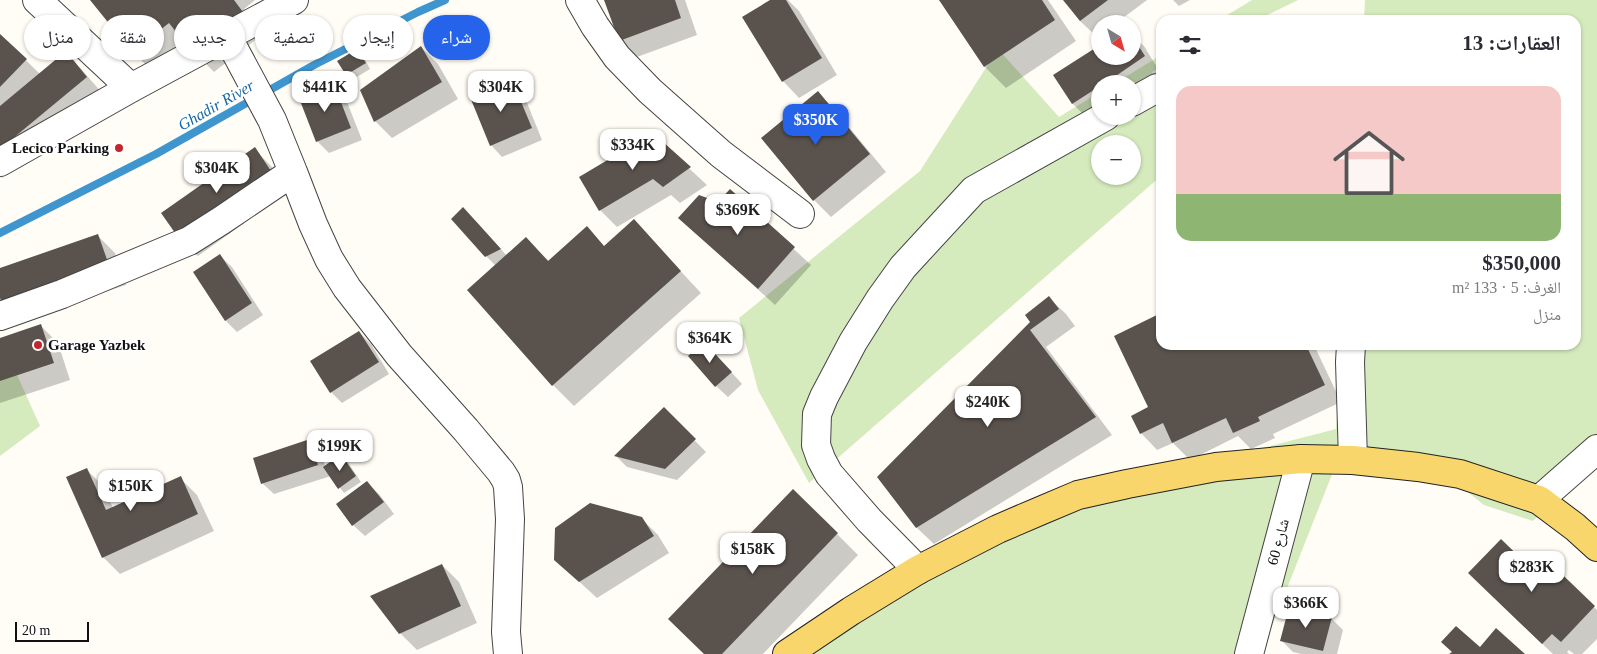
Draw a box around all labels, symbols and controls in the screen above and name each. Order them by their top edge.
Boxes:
chip: منزل [24,15,91,60]
chip: شقة [101,15,164,60]
chip: جديد [174,15,245,60]
chip: تصفية [255,15,333,60]
chip: إيجار [343,15,413,60]
chip: شراء [423,15,490,60]
north arrow [1091,15,1141,65]
map controls [1091,15,1141,185]
icon: filters [1176,31,1204,59]
text: العقارات: 13 [1462,31,1561,55]
pin: $441K [290,70,360,113]
pin: $304K [466,70,536,113]
button: + [1091,75,1141,125]
water label: Ghadir River [175,76,258,134]
text: $441K [303,78,347,95]
text: $304K [479,78,523,95]
pin: $350K [781,104,851,146]
text: $350K [794,111,838,128]
icon: home [1324,118,1414,208]
pin: $334K [598,128,668,171]
button: − [1091,135,1141,185]
text: $334K [611,136,655,153]
place label: Lecico Parking [12,140,109,156]
marker: Lecico Parking [113,142,125,154]
pin: $304K [182,152,252,194]
text: $304K [195,159,239,176]
pin: $369K [703,194,773,236]
text: $369K [716,201,760,218]
text: $350,000 [1482,251,1561,275]
text: الغرف: 5 · 133 m² [1452,279,1561,296]
text: منزل [1533,306,1561,323]
pin: $364K [675,322,745,364]
text: $364K [688,329,732,346]
place label: Garage Yazbek [48,337,146,353]
marker: Garage Yazbek [32,339,44,351]
pin: $240K [953,386,1023,428]
text: $240K [966,393,1010,410]
pin: $199K [305,430,375,472]
text: $199K [318,437,362,454]
pin: $150K [96,470,166,512]
text: $150K [109,477,153,494]
street label: شارع 60 [1264,517,1294,567]
pin: $158K [718,532,788,575]
text: $158K [731,540,775,557]
pin: $283K [1497,550,1567,593]
text: $283K [1510,558,1554,575]
pin: $366K [1271,586,1341,629]
text: $366K [1284,594,1328,611]
scale bar [15,619,89,642]
text: 20 m [22,623,50,638]

